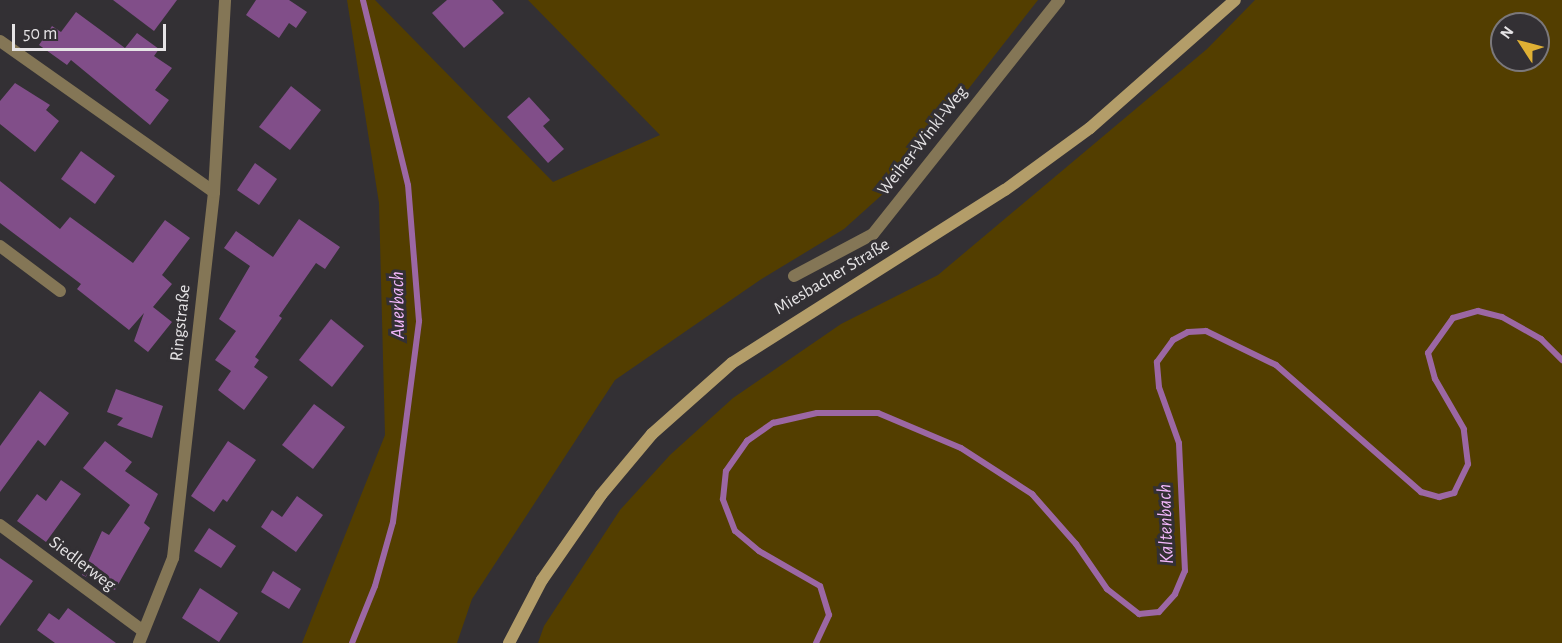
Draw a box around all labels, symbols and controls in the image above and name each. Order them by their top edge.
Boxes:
scale bar [15,12,170,50]
north arrow [1490,12,1550,72]
text: N [1497,23,1517,42]
text: 50 m [23,25,57,43]
street label: Weiher-Winkl-Weg [873,82,973,200]
street label: Miesbacher Straße [770,234,894,320]
water label: Auerbach [385,271,411,339]
street label: Ringstraße [166,284,196,362]
water label: Kaltenbach [1153,483,1179,565]
street label: Siedlerweg [44,532,120,596]

